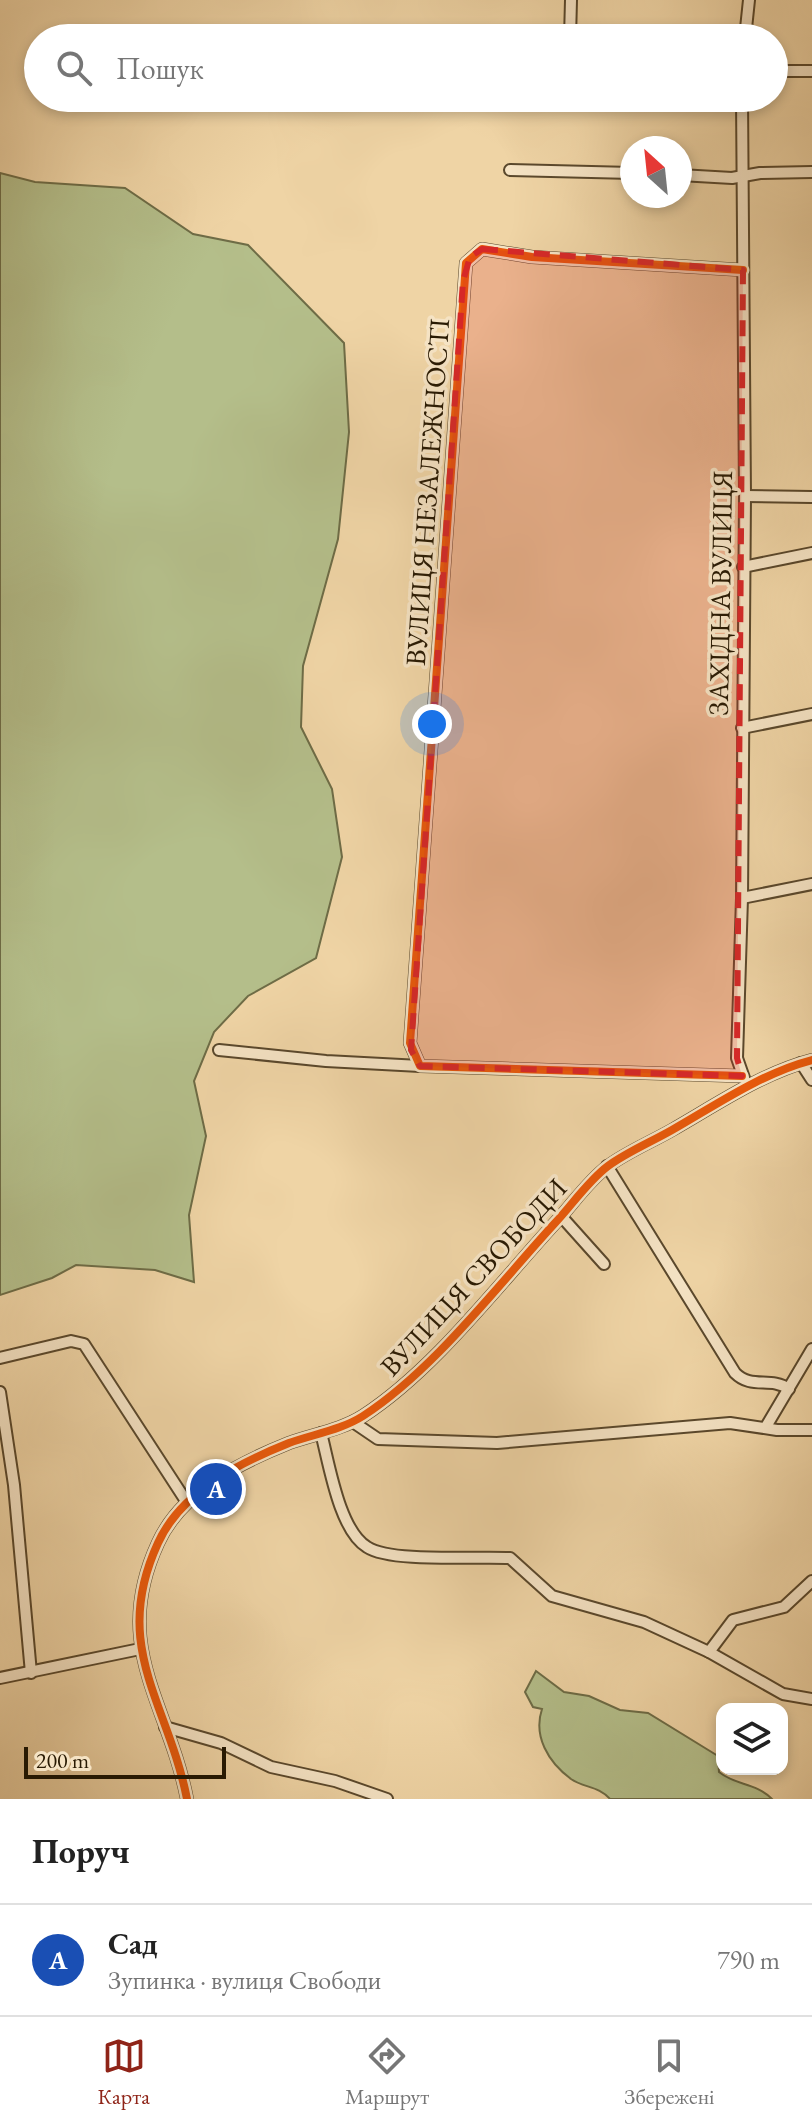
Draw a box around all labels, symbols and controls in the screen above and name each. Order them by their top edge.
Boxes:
search box [24,24,788,112]
icon: search [52,46,96,90]
text: Пошук [116,49,204,88]
north arrow [620,136,692,208]
street label: ВУЛИЦЯ НЕЗАЛЕЖНОСТІ [397,317,457,667]
street label: ЗАХІДНА ВУЛИЦЯ [700,470,740,716]
your location [412,704,452,744]
street label: ВУЛИЦЯ СВОБОДИ [372,1170,574,1384]
pin: A [190,1459,242,1519]
map controls [716,1703,788,1775]
button: layers [716,1703,788,1775]
scale bar [24,1743,226,1779]
text: 200 m [36,1746,89,1775]
text: Поруч [32,1829,130,1873]
text: Сад [108,1924,158,1963]
text: A [49,1943,67,1977]
text: 790 m [717,1943,780,1977]
text: Зупинка · вулиця Свободи [108,1963,381,1997]
tab: Карта [97,2034,150,2111]
tab: Маршрут [345,2034,429,2111]
tab: Збережені [624,2034,715,2111]

